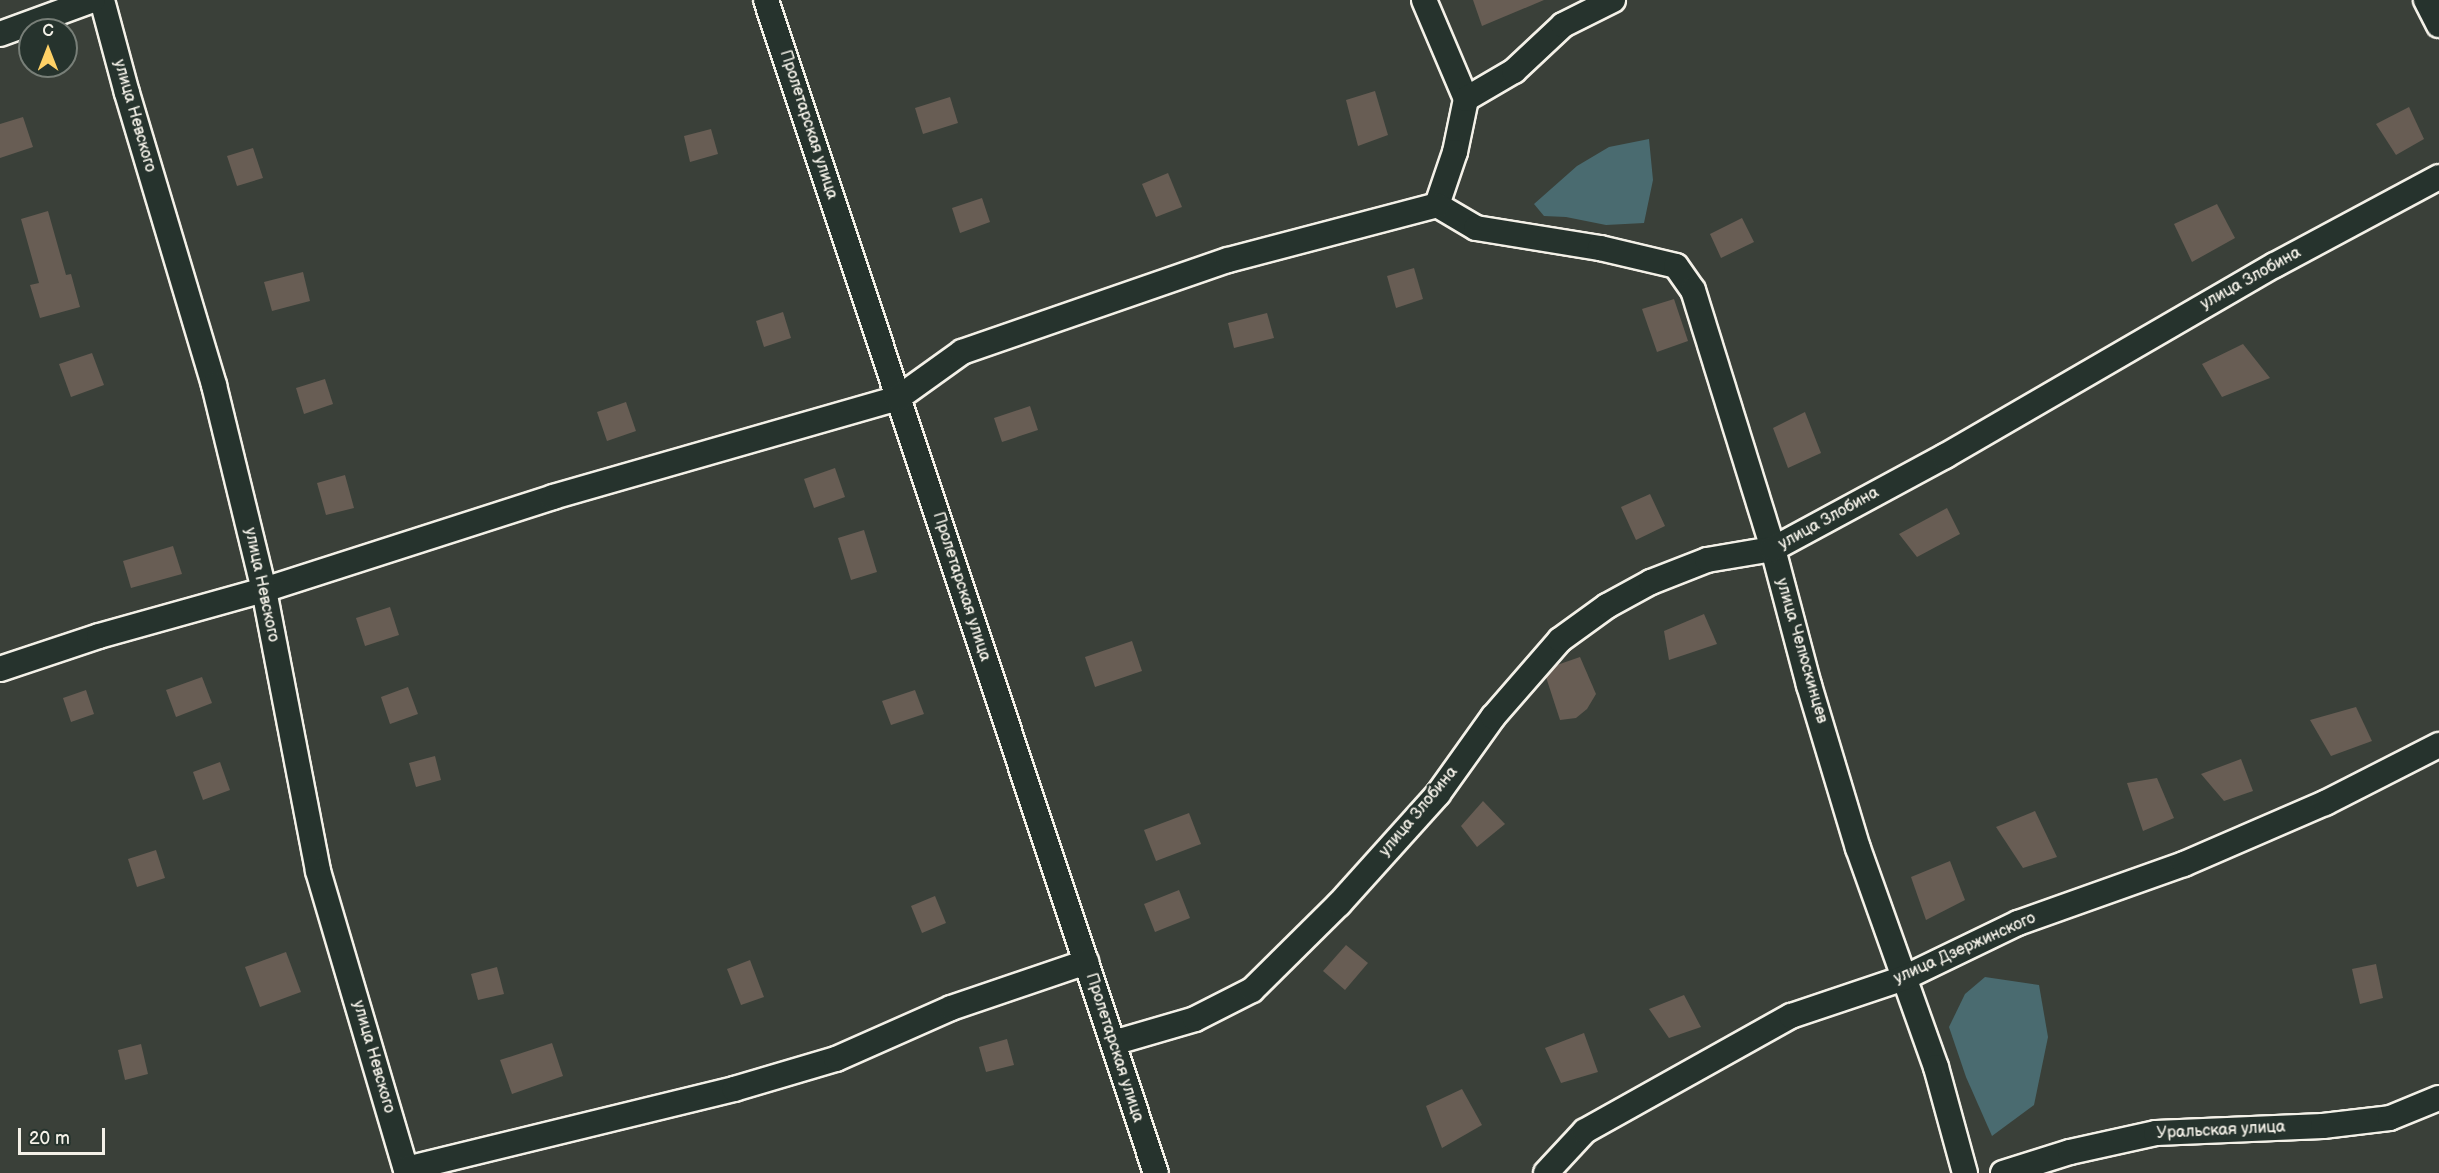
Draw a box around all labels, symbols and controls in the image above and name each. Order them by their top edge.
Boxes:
north arrow [18,18,78,78]
text: С [42,22,54,41]
street label: Пролетарская улица [775,48,841,202]
street label: улица Невского [109,57,159,175]
street label: улица Злобина [2198,244,2304,314]
street label: улица Злобина [1776,484,1882,554]
street label: Пролетарская улица [928,510,994,664]
street label: улица Невского [240,526,282,644]
street label: улица Челюскинцев [1771,576,1831,726]
street label: улица Злобина [1376,763,1462,861]
street label: улица Дзержинского [1891,909,2039,989]
street label: Пролетарская улица [1081,971,1147,1125]
street label: улица Невского [348,998,398,1116]
scale bar [21,1116,108,1154]
street label: Уральская улица [2156,1118,2286,1144]
text: 20 m [29,1128,70,1149]

